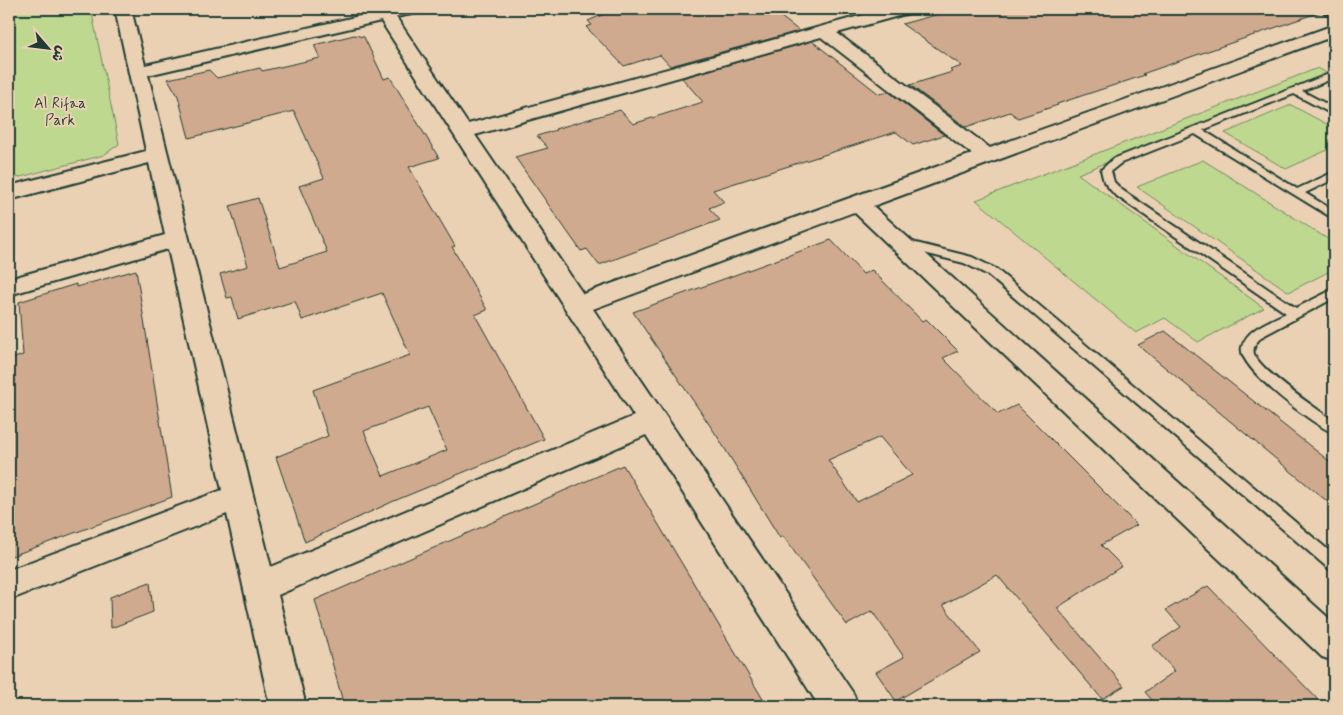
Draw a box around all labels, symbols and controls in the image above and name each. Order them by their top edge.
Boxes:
north arrow [22,22,72,72]
text: ش [47,43,70,65]
park label: Al Rifaa Park [34,94,86,131]

